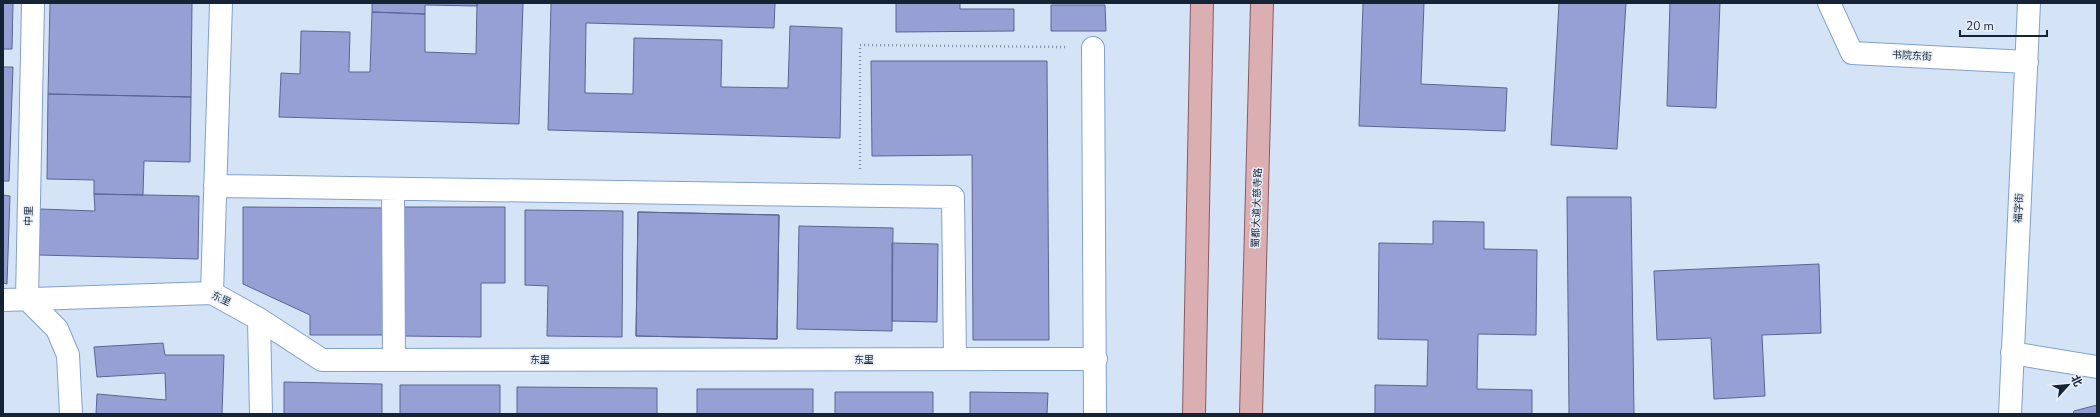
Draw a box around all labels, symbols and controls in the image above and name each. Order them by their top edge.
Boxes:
scale bar [1960,12,2047,38]
text: 20 m [1966,18,1994,34]
street label: 书院东街 [1892,48,1932,64]
street label: 蜀都大道大慈寺路 [1249,168,1265,248]
street label: 福字街 [2011,193,2027,223]
street label: 中里 [22,206,36,226]
street label: 东里 [209,288,233,310]
street label: 东里 [530,353,550,367]
street label: 东里 [854,353,874,367]
north arrow [2048,365,2088,405]
text: 北 [2067,372,2086,389]

